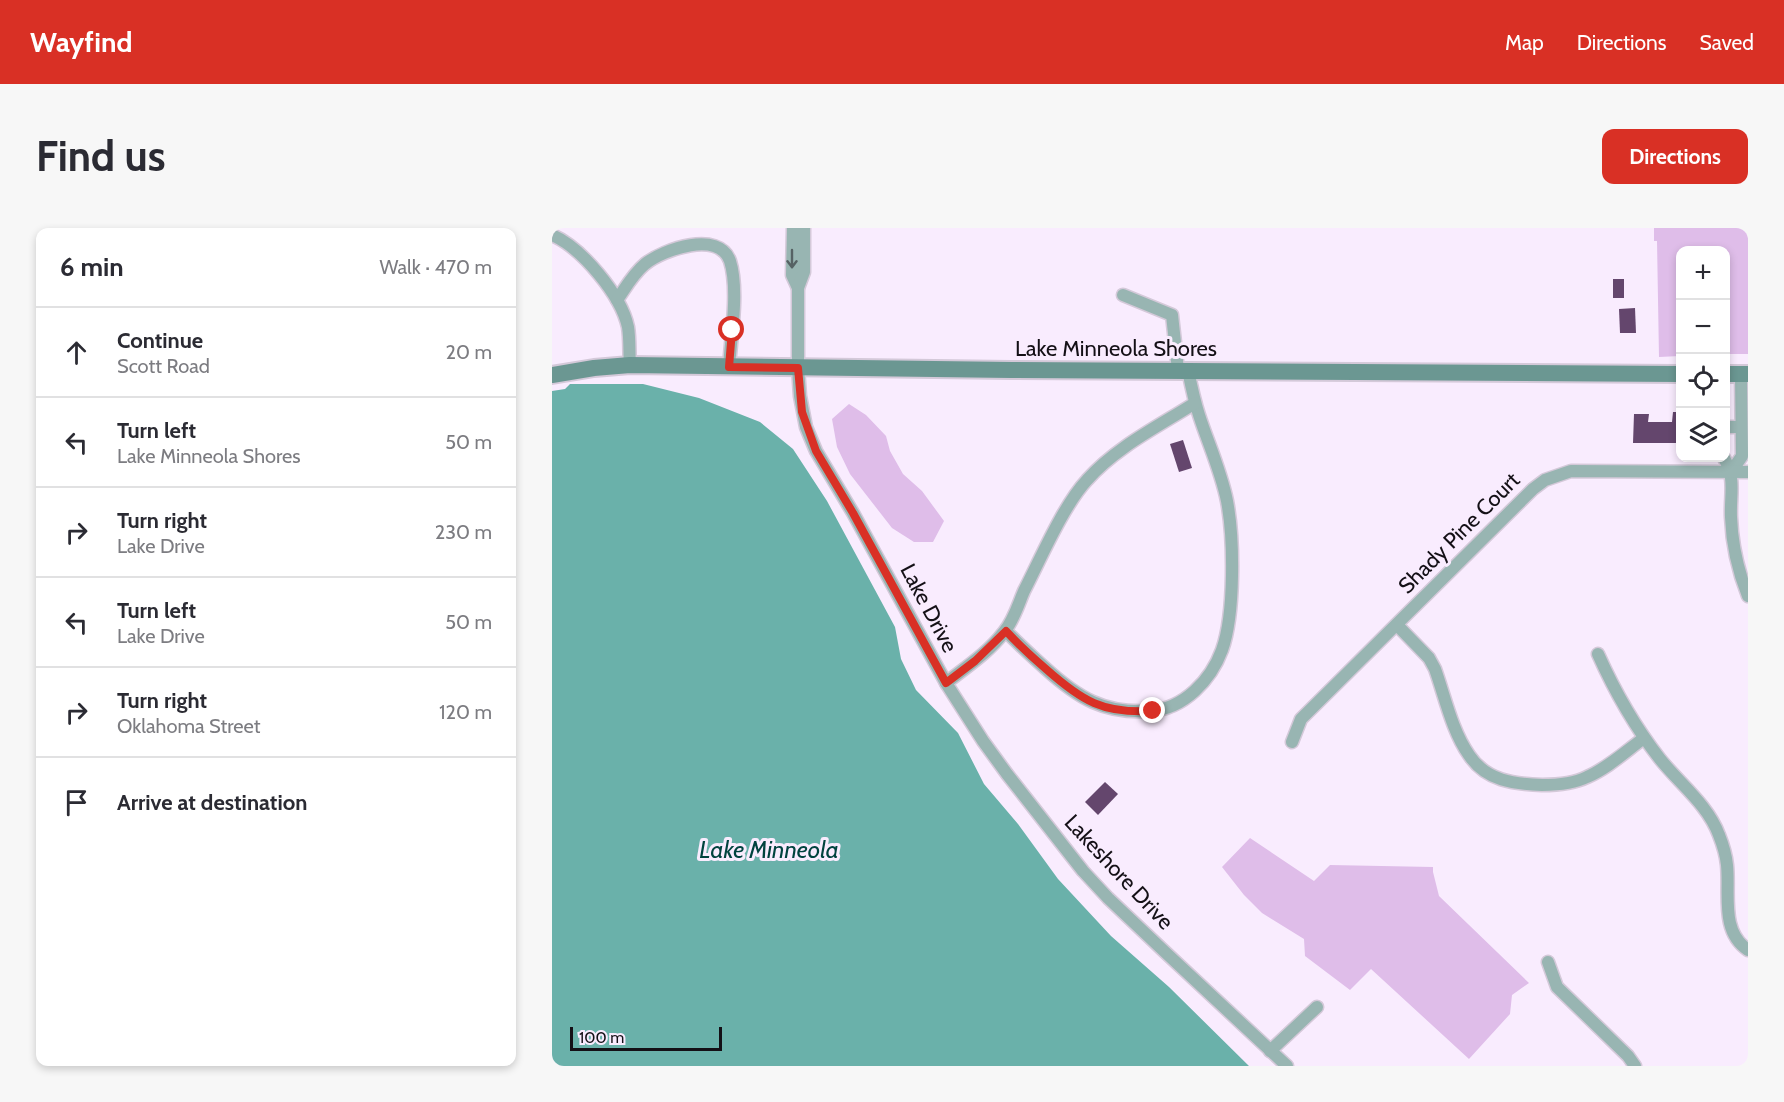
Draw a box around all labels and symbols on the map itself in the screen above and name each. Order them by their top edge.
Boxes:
one-way arrow [786,248,798,268]
route start [718,316,744,342]
street label: Lake Minneola Shores [1015,335,1217,362]
street label: Shady Pine Court [1393,466,1526,599]
street label: Lake Drive [894,559,964,657]
route end [1139,697,1165,723]
street label: Lakeshore Drive [1059,809,1179,935]
water label: Lake Minneola [699,835,839,864]
scale bar [570,1024,722,1052]

